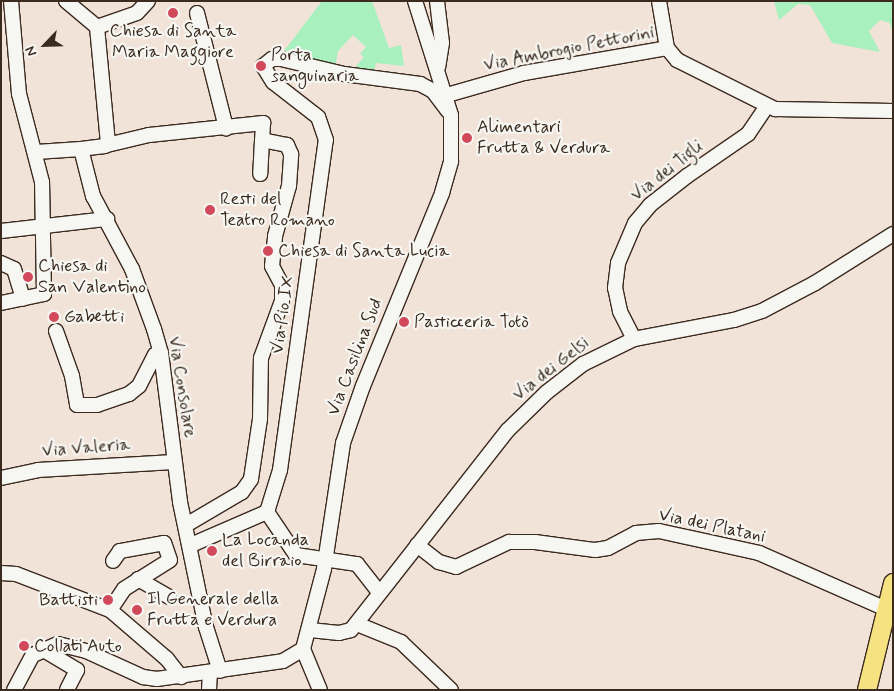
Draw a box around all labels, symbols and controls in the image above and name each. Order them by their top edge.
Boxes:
marker: Chiesa di Santa Maria Maggiore [167,7,179,19]
north arrow [20,20,70,70]
place label: Chiesa di Santa Maria Maggiore [112,21,234,64]
street label: Via Ambrogio Pettorini [482,22,656,76]
text: N [21,43,41,59]
place label: Porta sanguinaria [271,45,359,88]
marker: Porta sanguinaria [255,60,267,72]
place label: Alimentari Frutta & Verdura [477,117,610,160]
marker: Alimentari Frutta & Verdura [461,132,473,144]
street label: Via dei Tigli [626,136,708,206]
place label: Resti del Teatro Romano [220,189,335,232]
marker: Resti del Teatro Romano [204,204,216,216]
place label: Chiesa di Santa Lucia [278,240,445,262]
marker: Chiesa di Santa Lucia [262,245,274,257]
place label: Chiesa di San Valentino [38,256,148,298]
marker: Chiesa di San Valentino [22,271,34,283]
street label: Via Pio IX [267,276,299,354]
street label: Via Casilina Sud [323,295,387,419]
place label: Gabetti [64,306,124,328]
marker: Gabetti [48,311,60,323]
place label: Pasticceria Totò [414,311,529,333]
marker: Pasticceria Totò [398,316,410,328]
street label: Via dei Gelsi [508,332,594,406]
street label: Via Consolare [163,334,201,440]
street label: Via Valeria [43,434,129,462]
street label: Via dei Platani [657,504,767,548]
place label: La Locanda del Birraio [222,530,316,572]
marker: La Locanda del Birraio [206,545,218,557]
place label: Battisti [39,589,98,611]
place label: Il Generale della Frutta e Verdura [147,589,279,632]
marker: Battisti [102,594,114,606]
marker: Il Generale della Frutta e Verdura [131,604,143,616]
place label: Collati Auto [34,635,122,657]
marker: Collati Auto [18,640,30,652]

